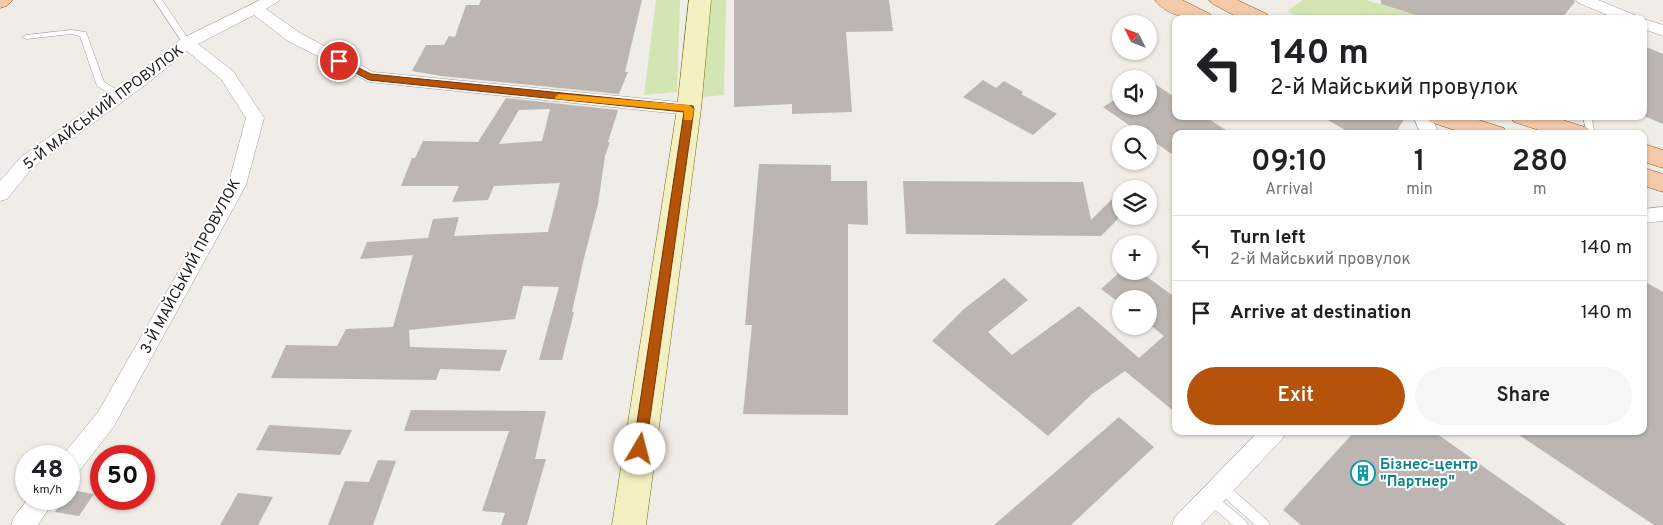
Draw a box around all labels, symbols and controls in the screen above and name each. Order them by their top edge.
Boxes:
north arrow [1112,15,1158,60]
map controls [1112,15,1157,335]
text: 140 m [1270,32,1369,76]
icon: left [1187,35,1252,100]
street label: 5-Й МАЙСЬКИЙ ПРОВУЛОК [19,40,188,175]
pin [318,40,360,82]
icon: arrive [325,47,353,75]
button: sound [1112,70,1157,115]
text: 2-й Майський провулок [1270,75,1518,102]
button: search [1112,125,1157,170]
text: 09:10 [1251,144,1327,181]
text: 1 [1414,144,1425,181]
text: 280 [1512,144,1568,181]
street label: 3-Й МАЙСЬКИЙ ПРОВУЛОК [135,175,246,358]
button: layers [1112,180,1157,225]
text: Arrival [1265,180,1313,200]
text: min [1406,180,1433,200]
text: m [1533,180,1547,200]
text: Turn left [1230,226,1306,250]
icon: left [1187,234,1215,262]
button: + [1112,235,1157,280]
text: 140 m [1581,236,1632,260]
text: 2-й Майський провулок [1230,250,1411,270]
button: − [1112,290,1157,335]
icon: arrive [1187,299,1215,327]
text: Arrive at destination [1230,301,1411,325]
text: 140 m [1581,301,1632,325]
button: Exit [1187,367,1405,425]
button: Share [1415,367,1632,425]
position arrow [613,422,665,474]
speed limit sign: 50 [90,445,155,510]
text: 48 [32,455,63,487]
place label: Бізнес-центр "Партнер" [1380,456,1478,492]
building icon: Бізнес-центр "Партнер" [1350,460,1376,486]
text: km/h [33,482,62,498]

